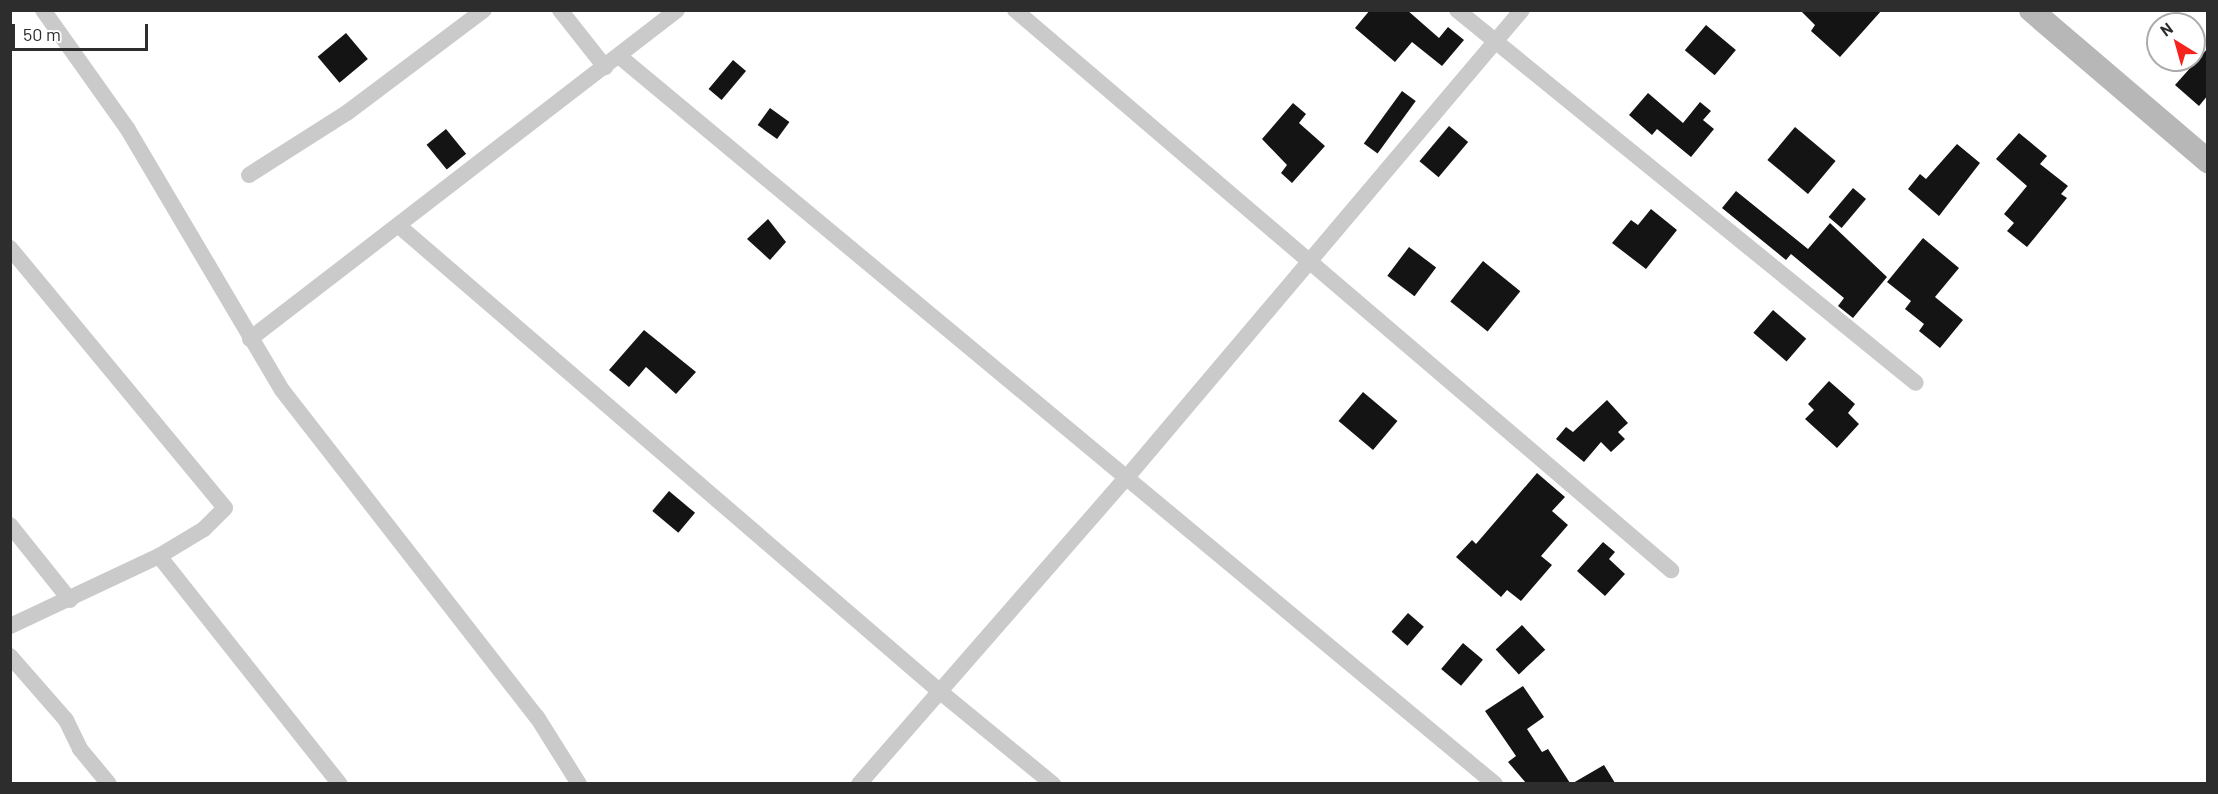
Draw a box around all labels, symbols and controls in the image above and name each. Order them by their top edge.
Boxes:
scale bar [15,12,152,50]
north arrow [2146,12,2206,72]
text: N [2156,18,2176,40]
text: 50 m [23,23,61,45]

